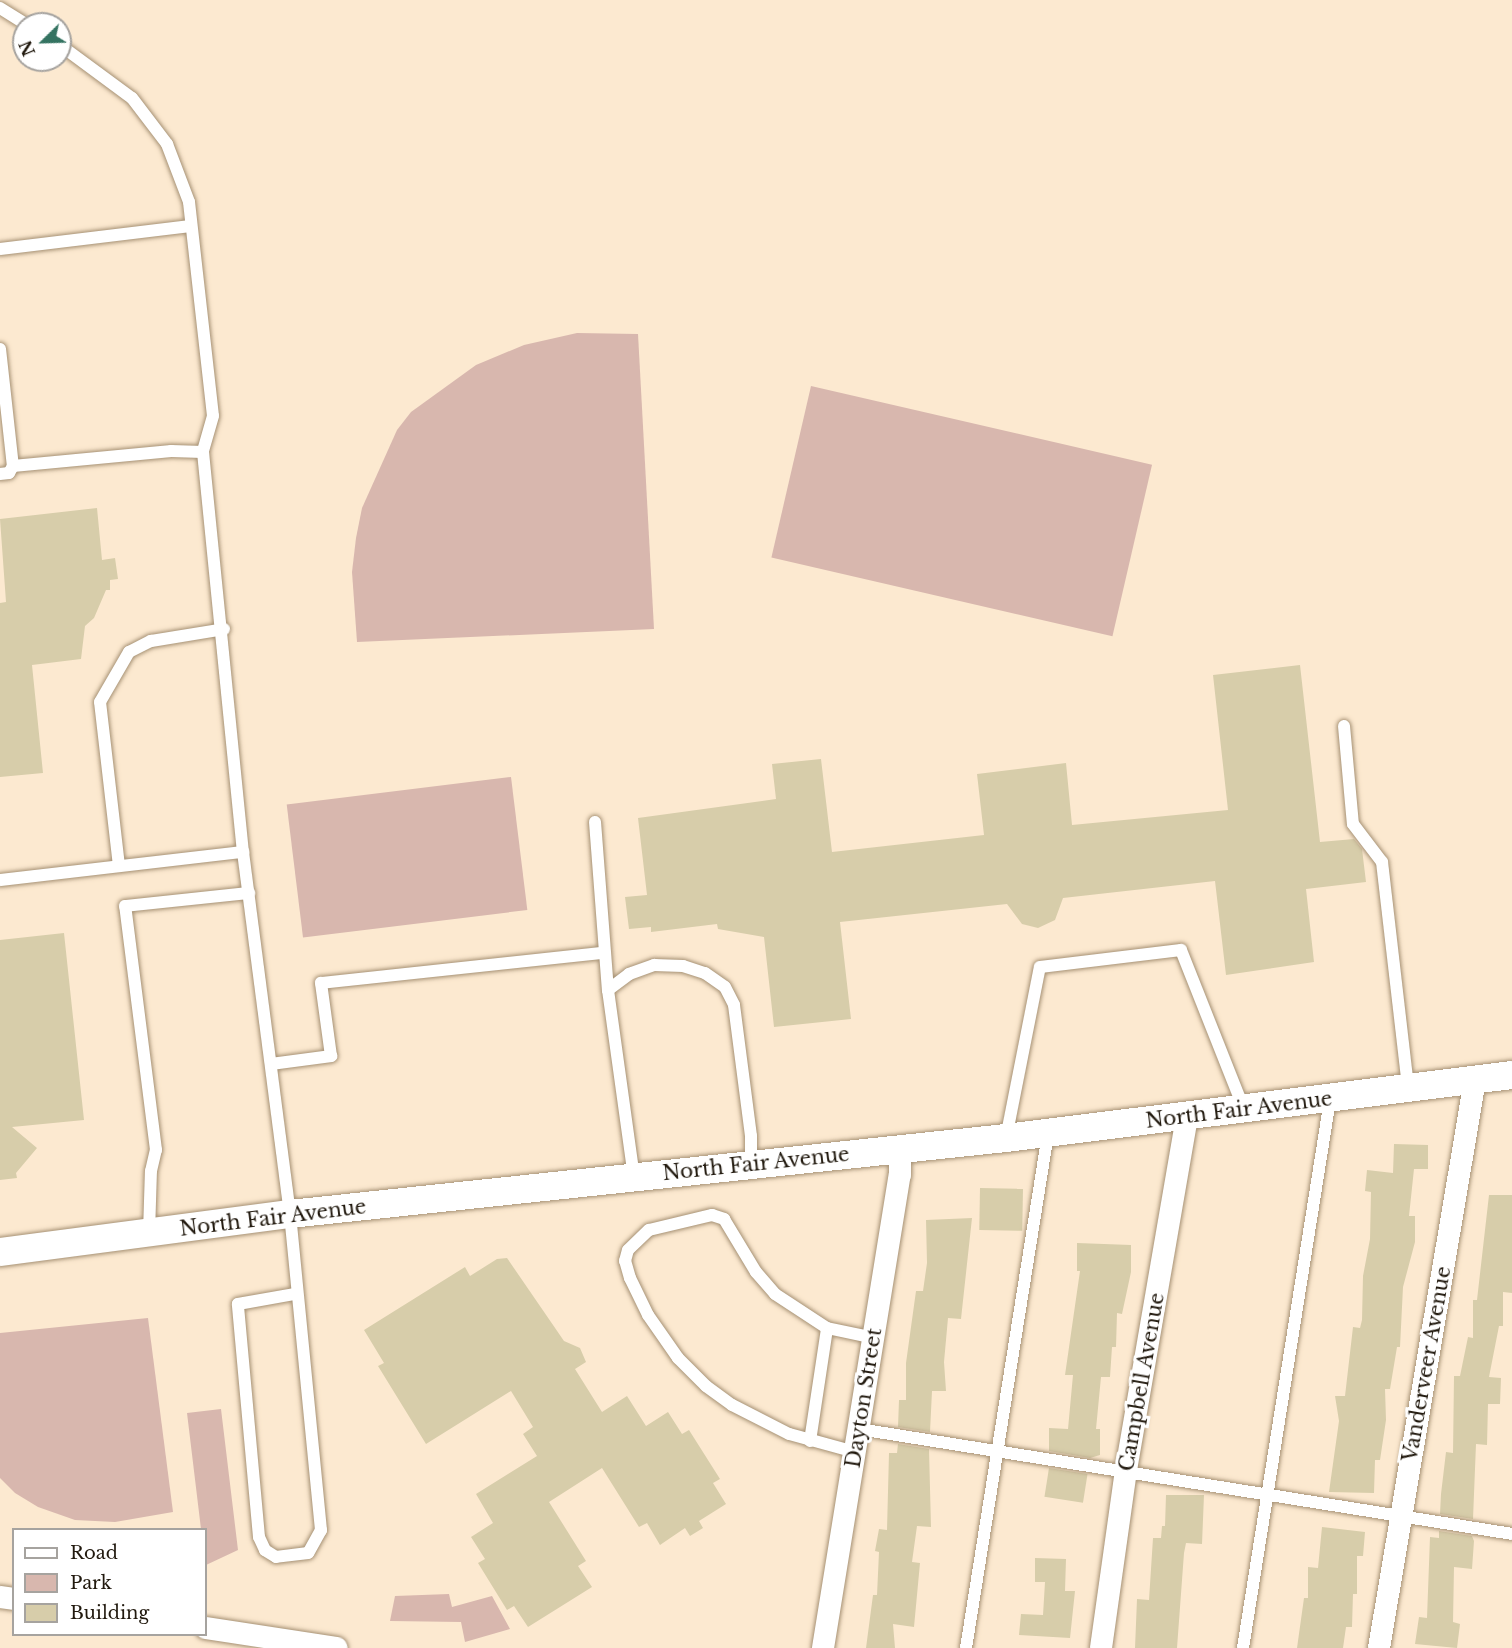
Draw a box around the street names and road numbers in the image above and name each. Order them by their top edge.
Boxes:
street label: North Fair Avenue [1144,1087,1334,1133]
street label: North Fair Avenue [661,1142,851,1186]
street label: North Fair Avenue [178,1195,368,1241]
street label: Vanderveer Avenue [1398,1264,1456,1464]
street label: Campbell Avenue [1114,1290,1170,1474]
street label: Dayton Street [841,1326,887,1470]

